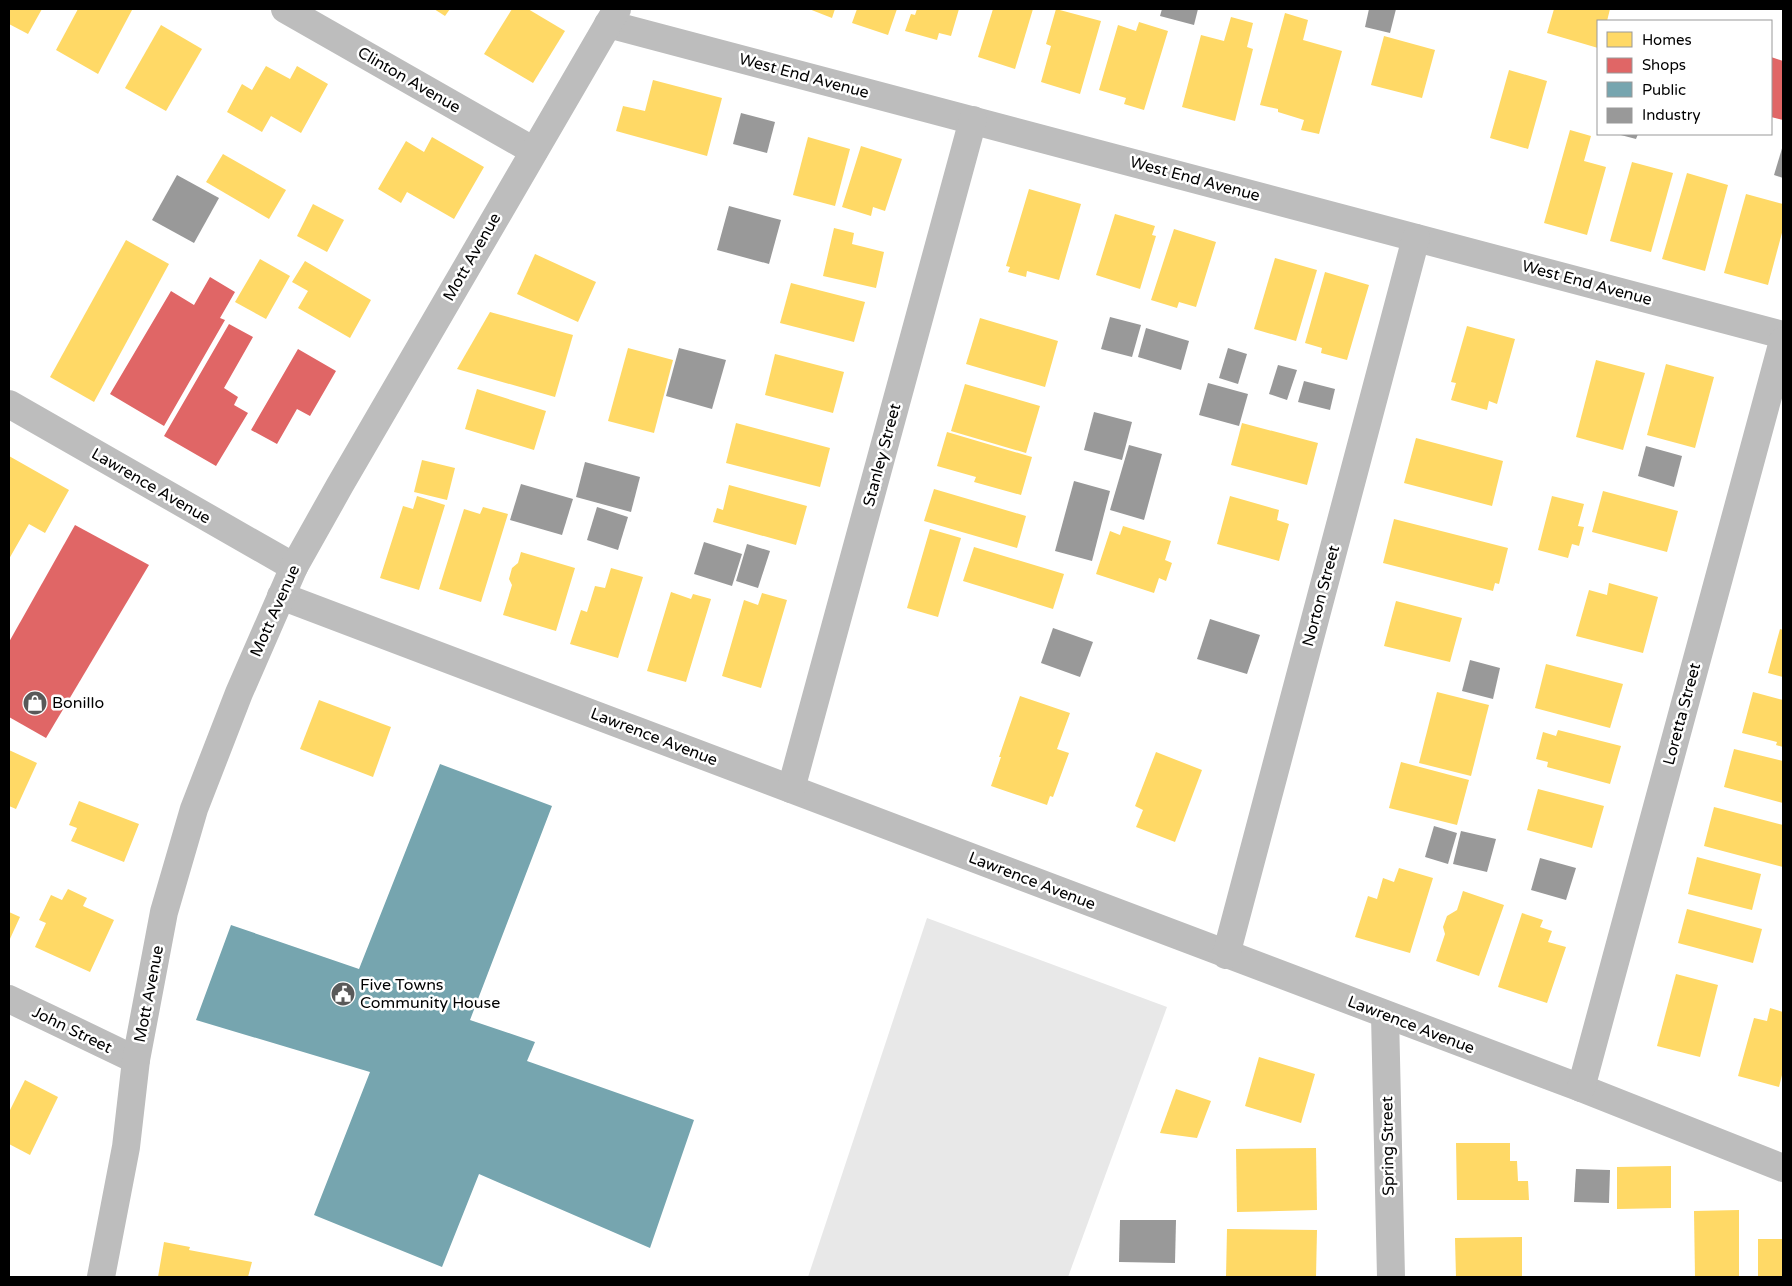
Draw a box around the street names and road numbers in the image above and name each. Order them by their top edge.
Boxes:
street label: Clinton Avenue [354,42,464,118]
street label: West End Avenue [737,49,871,103]
street label: West End Avenue [1128,152,1262,206]
street label: Mott Avenue [439,209,505,305]
street label: West End Avenue [1520,256,1654,310]
street label: Stanley Street [859,401,905,509]
street label: Lawrence Avenue [88,444,214,528]
street label: Norton Street [1298,543,1344,649]
street label: Mott Avenue [246,562,304,660]
street label: Loretta Street [1659,661,1705,767]
street label: Lawrence Avenue [588,704,720,770]
street label: Lawrence Avenue [966,848,1098,914]
street label: Mott Avenue [130,944,168,1044]
street label: Lawrence Avenue [1345,992,1477,1058]
street label: John Street [29,1002,115,1058]
street label: Spring Street [1377,1096,1399,1196]

